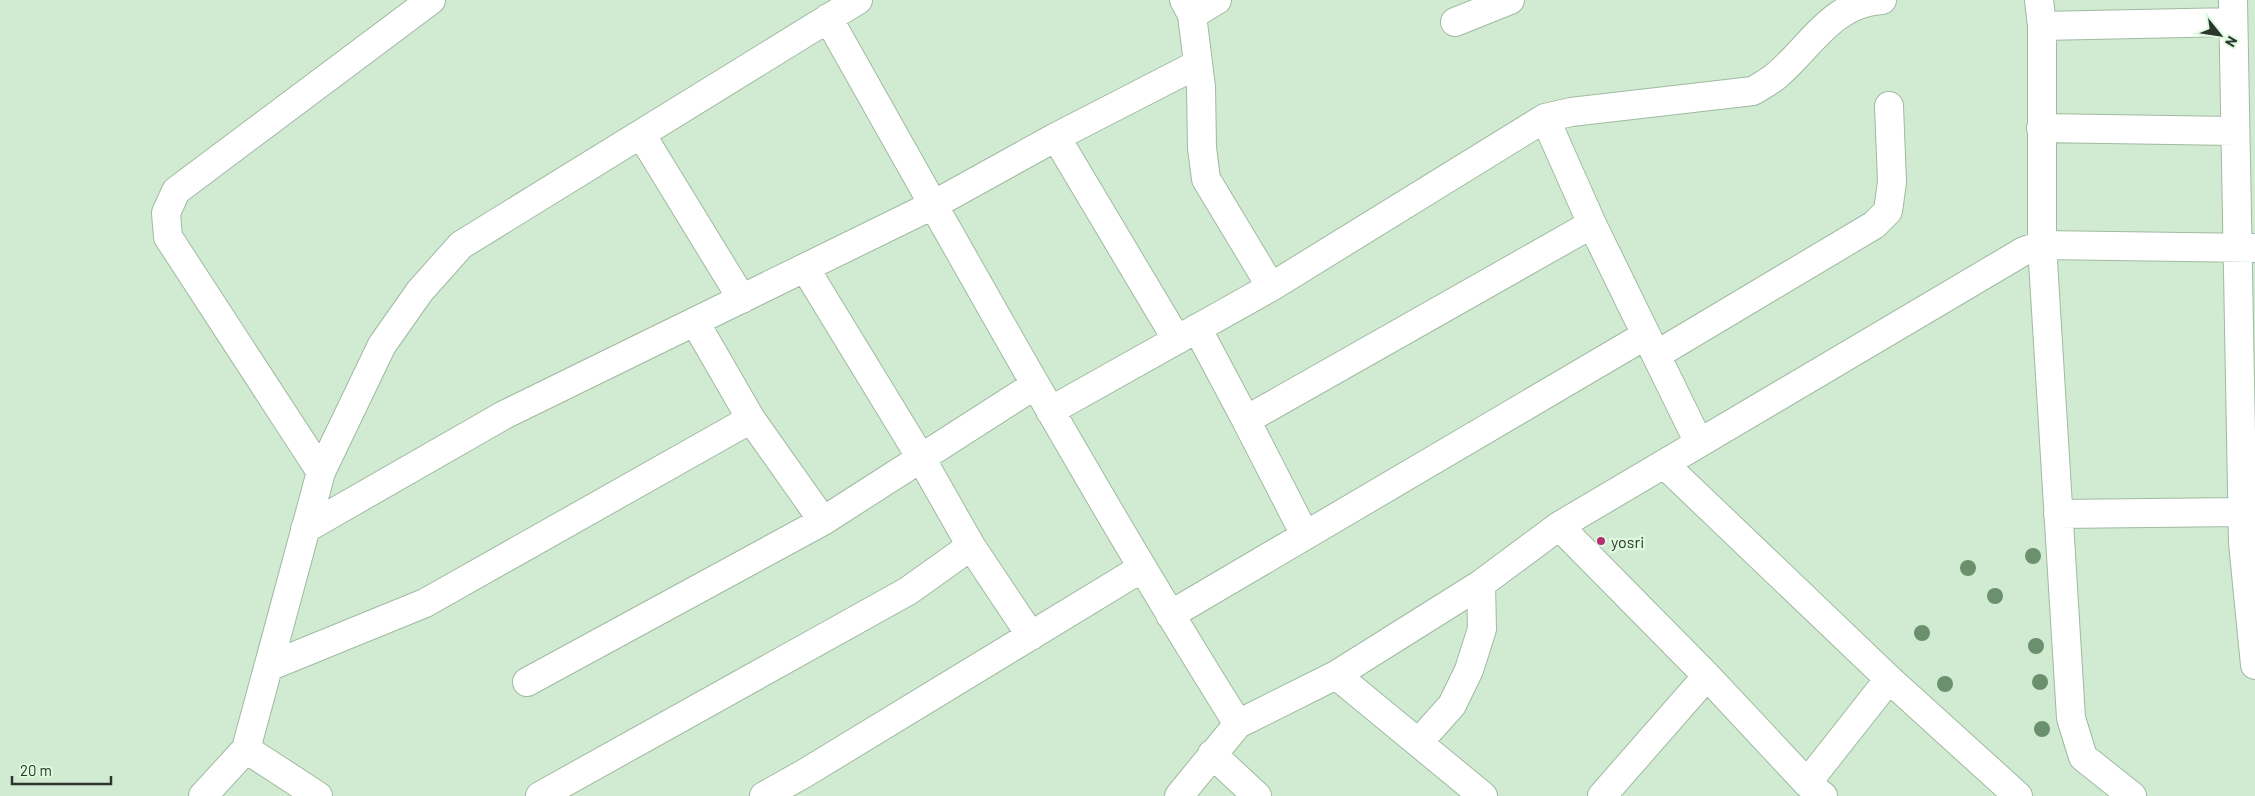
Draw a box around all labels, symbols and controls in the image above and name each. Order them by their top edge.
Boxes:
north arrow [2195,10,2245,60]
text: N [2222,33,2241,50]
place label: yosri [1611,532,1644,551]
marker: yosri [1595,535,1607,547]
scale bar [12,754,111,786]
text: 20 m [20,761,52,779]

